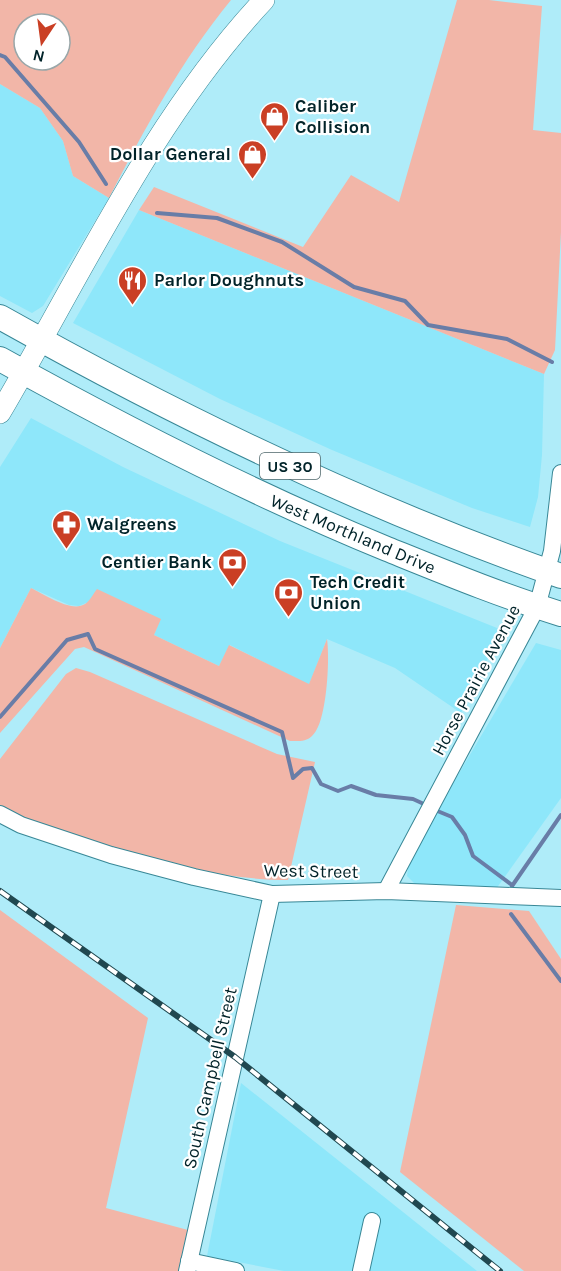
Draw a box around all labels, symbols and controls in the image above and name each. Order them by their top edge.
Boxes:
north arrow [12,12,72,72]
text: N [31,46,46,67]
place label: Caliber Collision [295,95,370,138]
shop icon: Caliber Collision [258,100,290,142]
shop icon: Dollar General [236,138,268,180]
place label: Dollar General [110,143,231,165]
restaurant icon: Parlor Doughnuts [117,264,149,306]
place label: Parlor Doughnuts [154,269,304,291]
road number: US 30 [260,453,320,479]
street label: West Morthland Drive [267,489,439,579]
pharmacy icon: Walgreens [50,508,82,550]
place label: Walgreens [87,513,177,535]
bank icon: Centier Bank [217,546,249,588]
place label: Centier Bank [102,551,212,573]
place label: Tech Credit Union [310,571,405,614]
bank icon: Tech Credit Union [273,576,305,618]
street label: Horse Prairie Avenue [427,601,525,759]
street label: West Street [263,859,359,883]
street label: South Campbell Street [178,985,242,1171]

